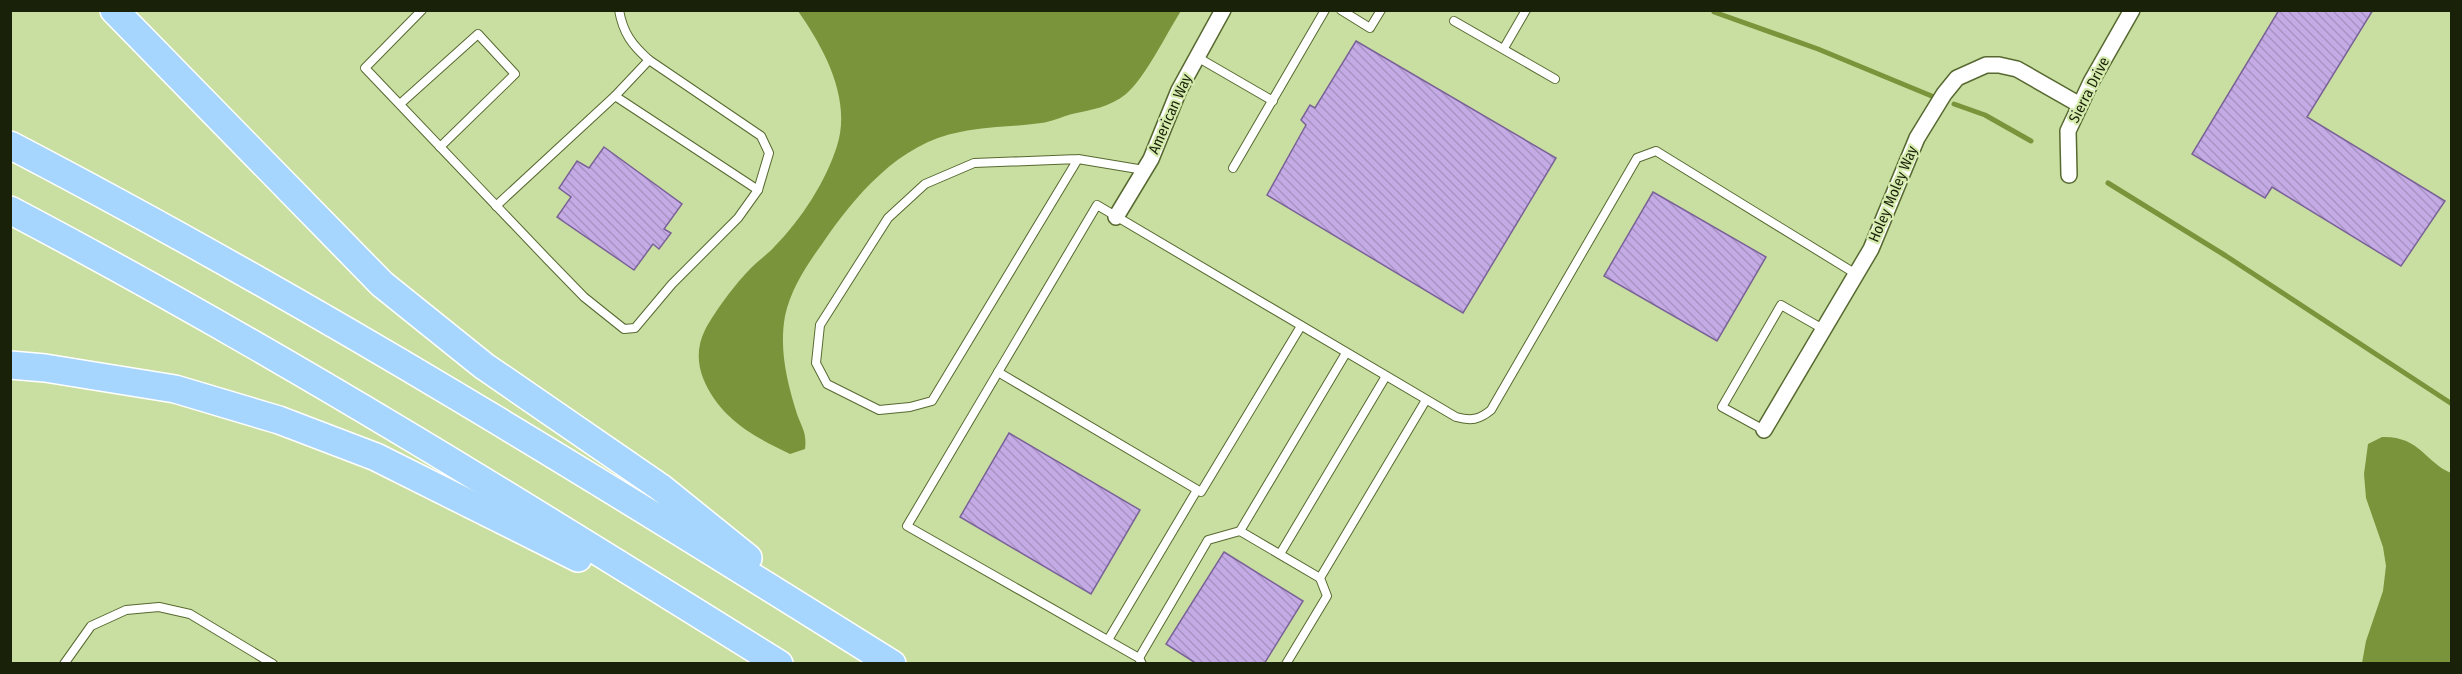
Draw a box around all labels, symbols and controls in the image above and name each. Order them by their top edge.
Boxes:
street label: Sierra Drive [2065,54,2113,126]
street label: American Way [1144,71,1196,157]
street label: Holey Moley Way [1865,143,1922,245]

